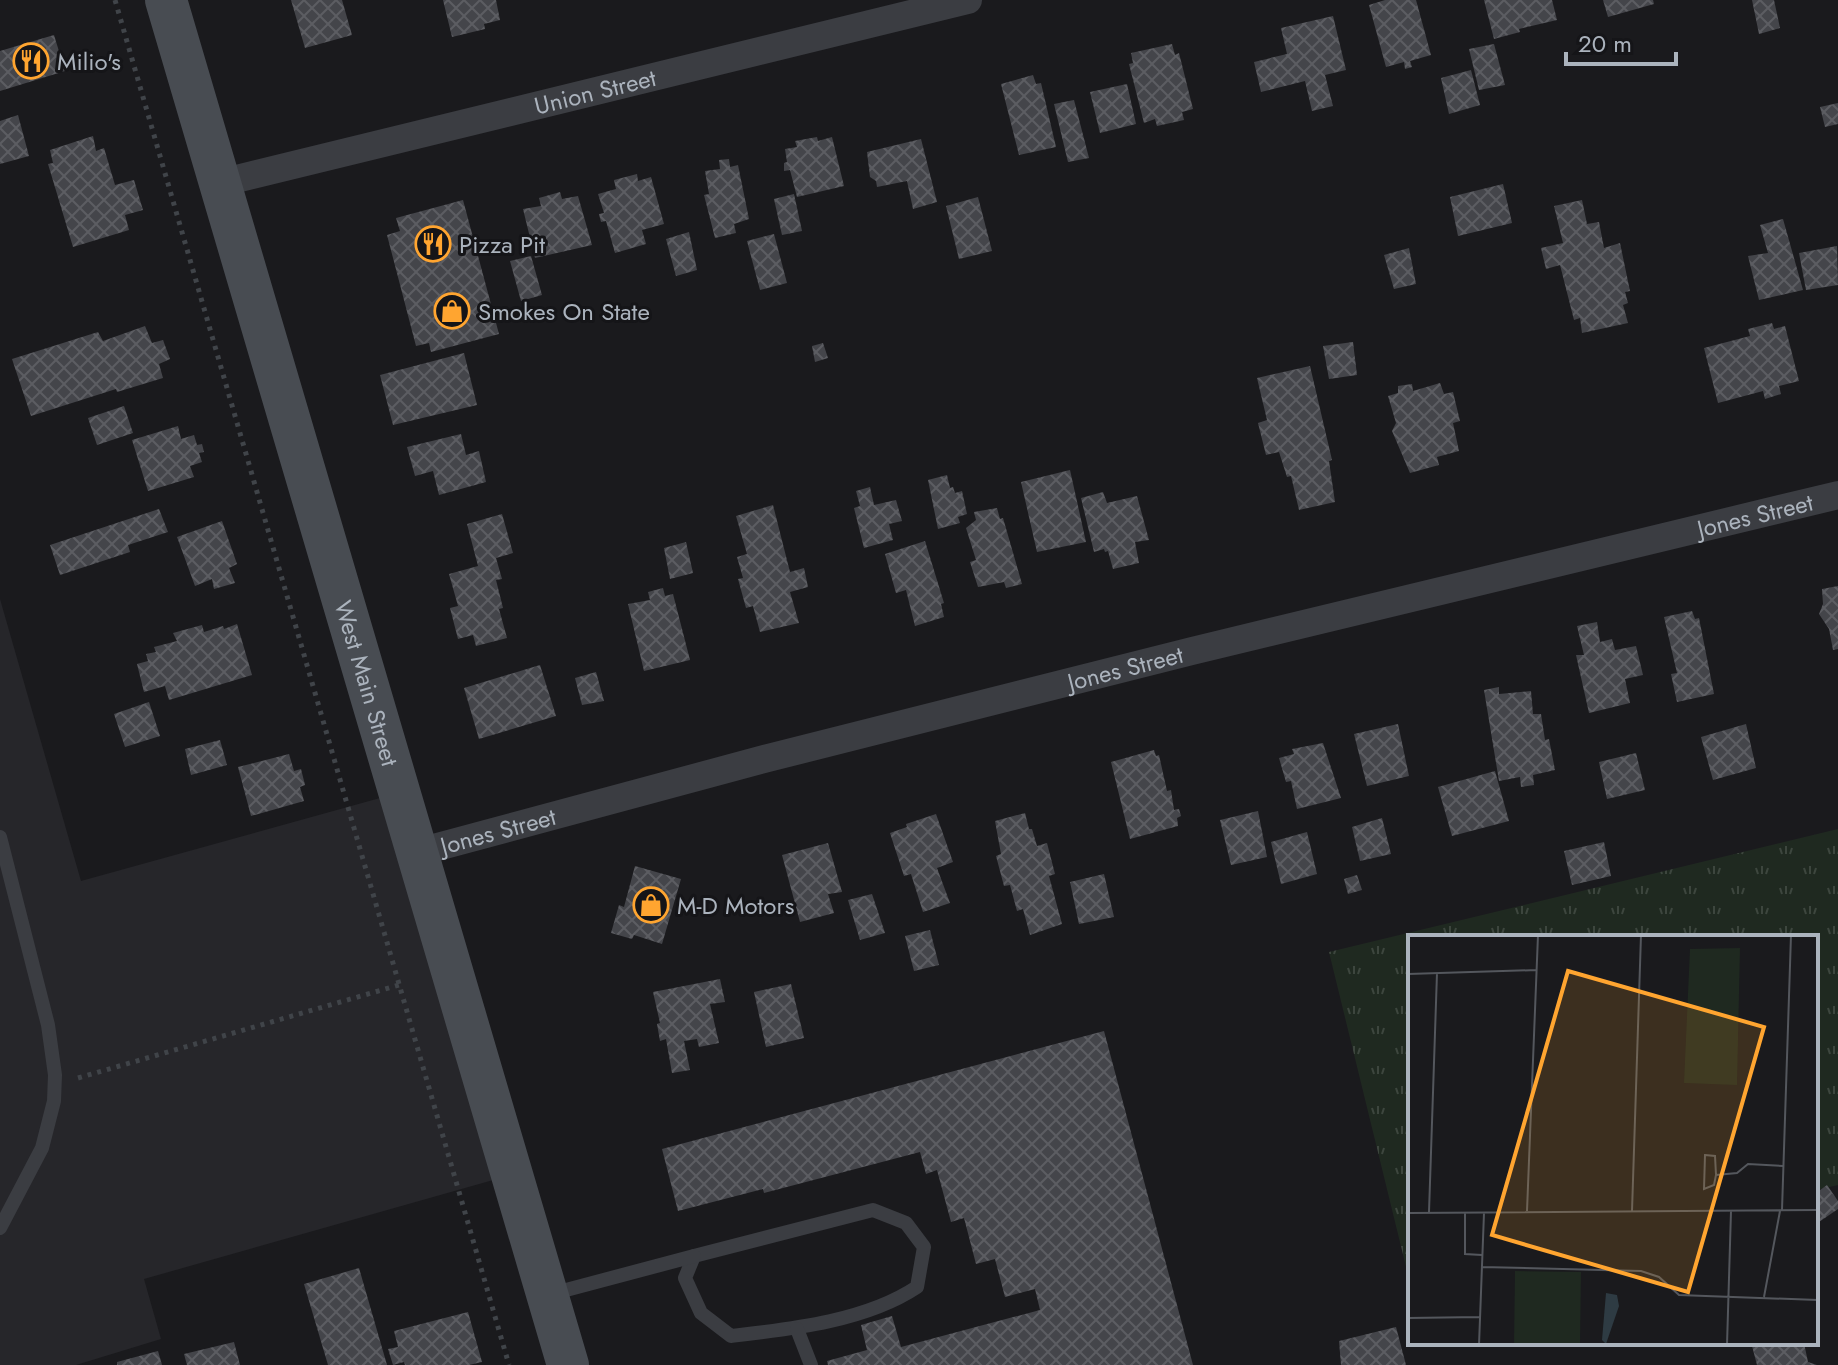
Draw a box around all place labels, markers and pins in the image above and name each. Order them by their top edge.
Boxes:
restaurant icon: Milio's [12,42,50,80]
place label: Milio's [57,44,121,79]
restaurant icon: Pizza Pit [414,225,452,263]
place label: Pizza Pit [459,227,545,262]
shop icon: Smokes On State [433,292,471,330]
place label: Smokes On State [478,294,650,329]
shop icon: M-D Motors [632,886,670,924]
place label: M-D Motors [677,888,794,923]

